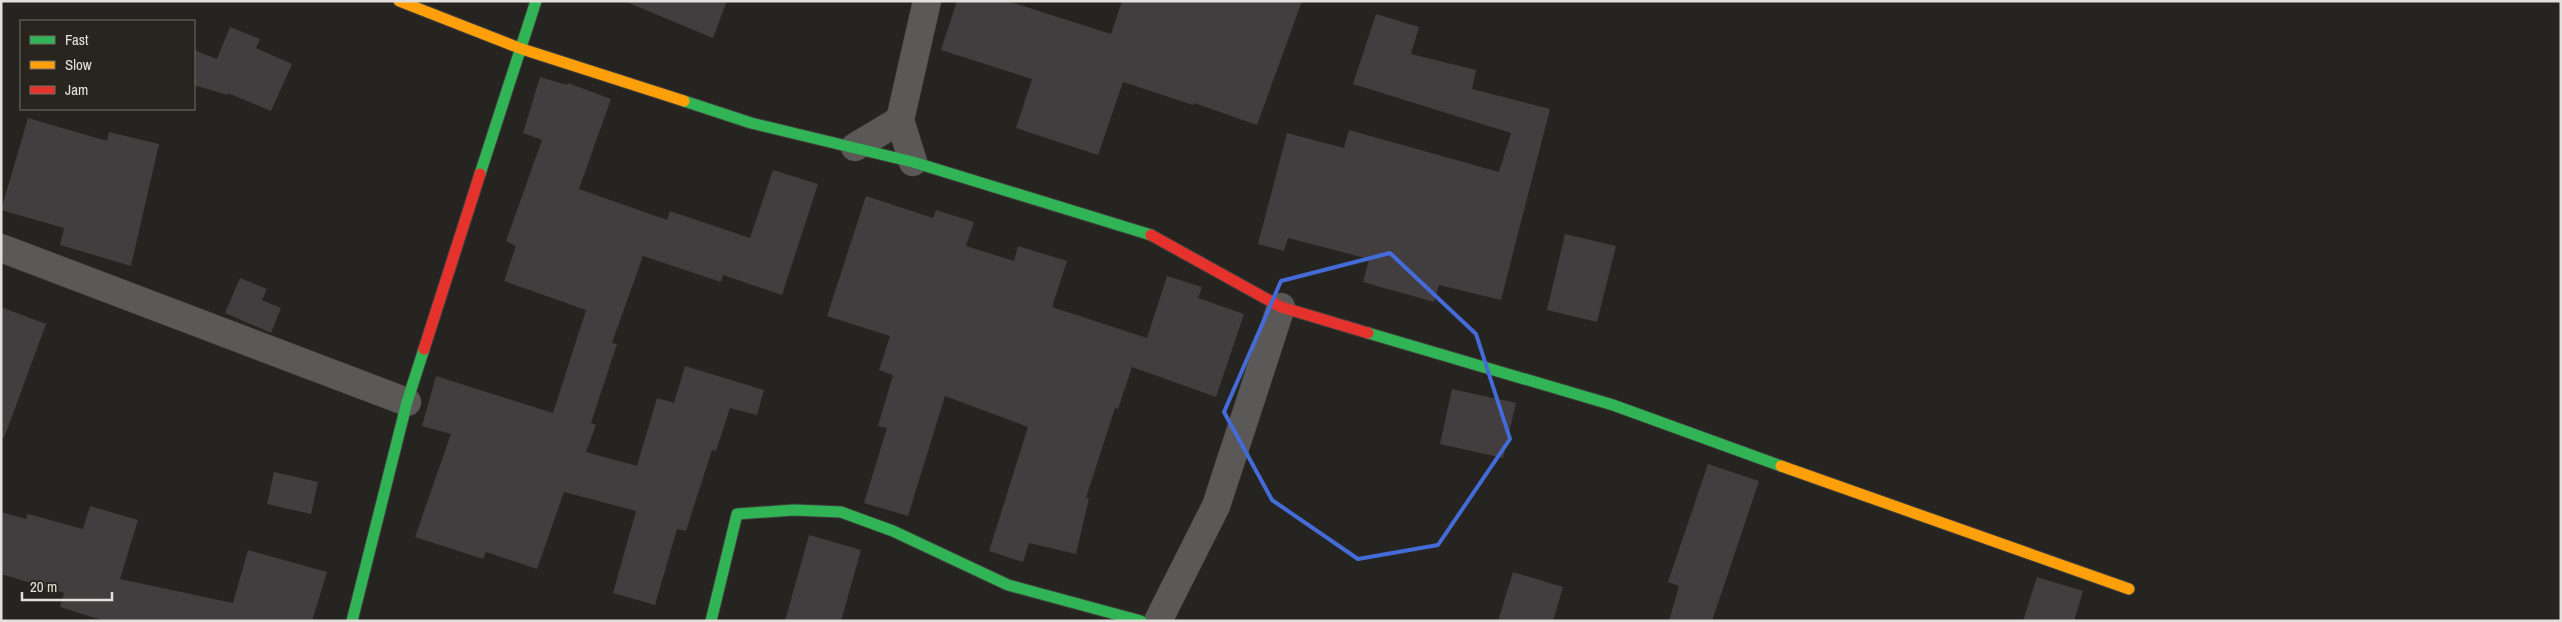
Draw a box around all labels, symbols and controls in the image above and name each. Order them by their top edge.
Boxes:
legend [20,20,195,110]
text: Fast [65,29,89,50]
text: Slow [65,54,92,75]
text: Jam [65,79,88,100]
scale bar [22,570,112,602]
text: 20 m [30,576,57,597]

